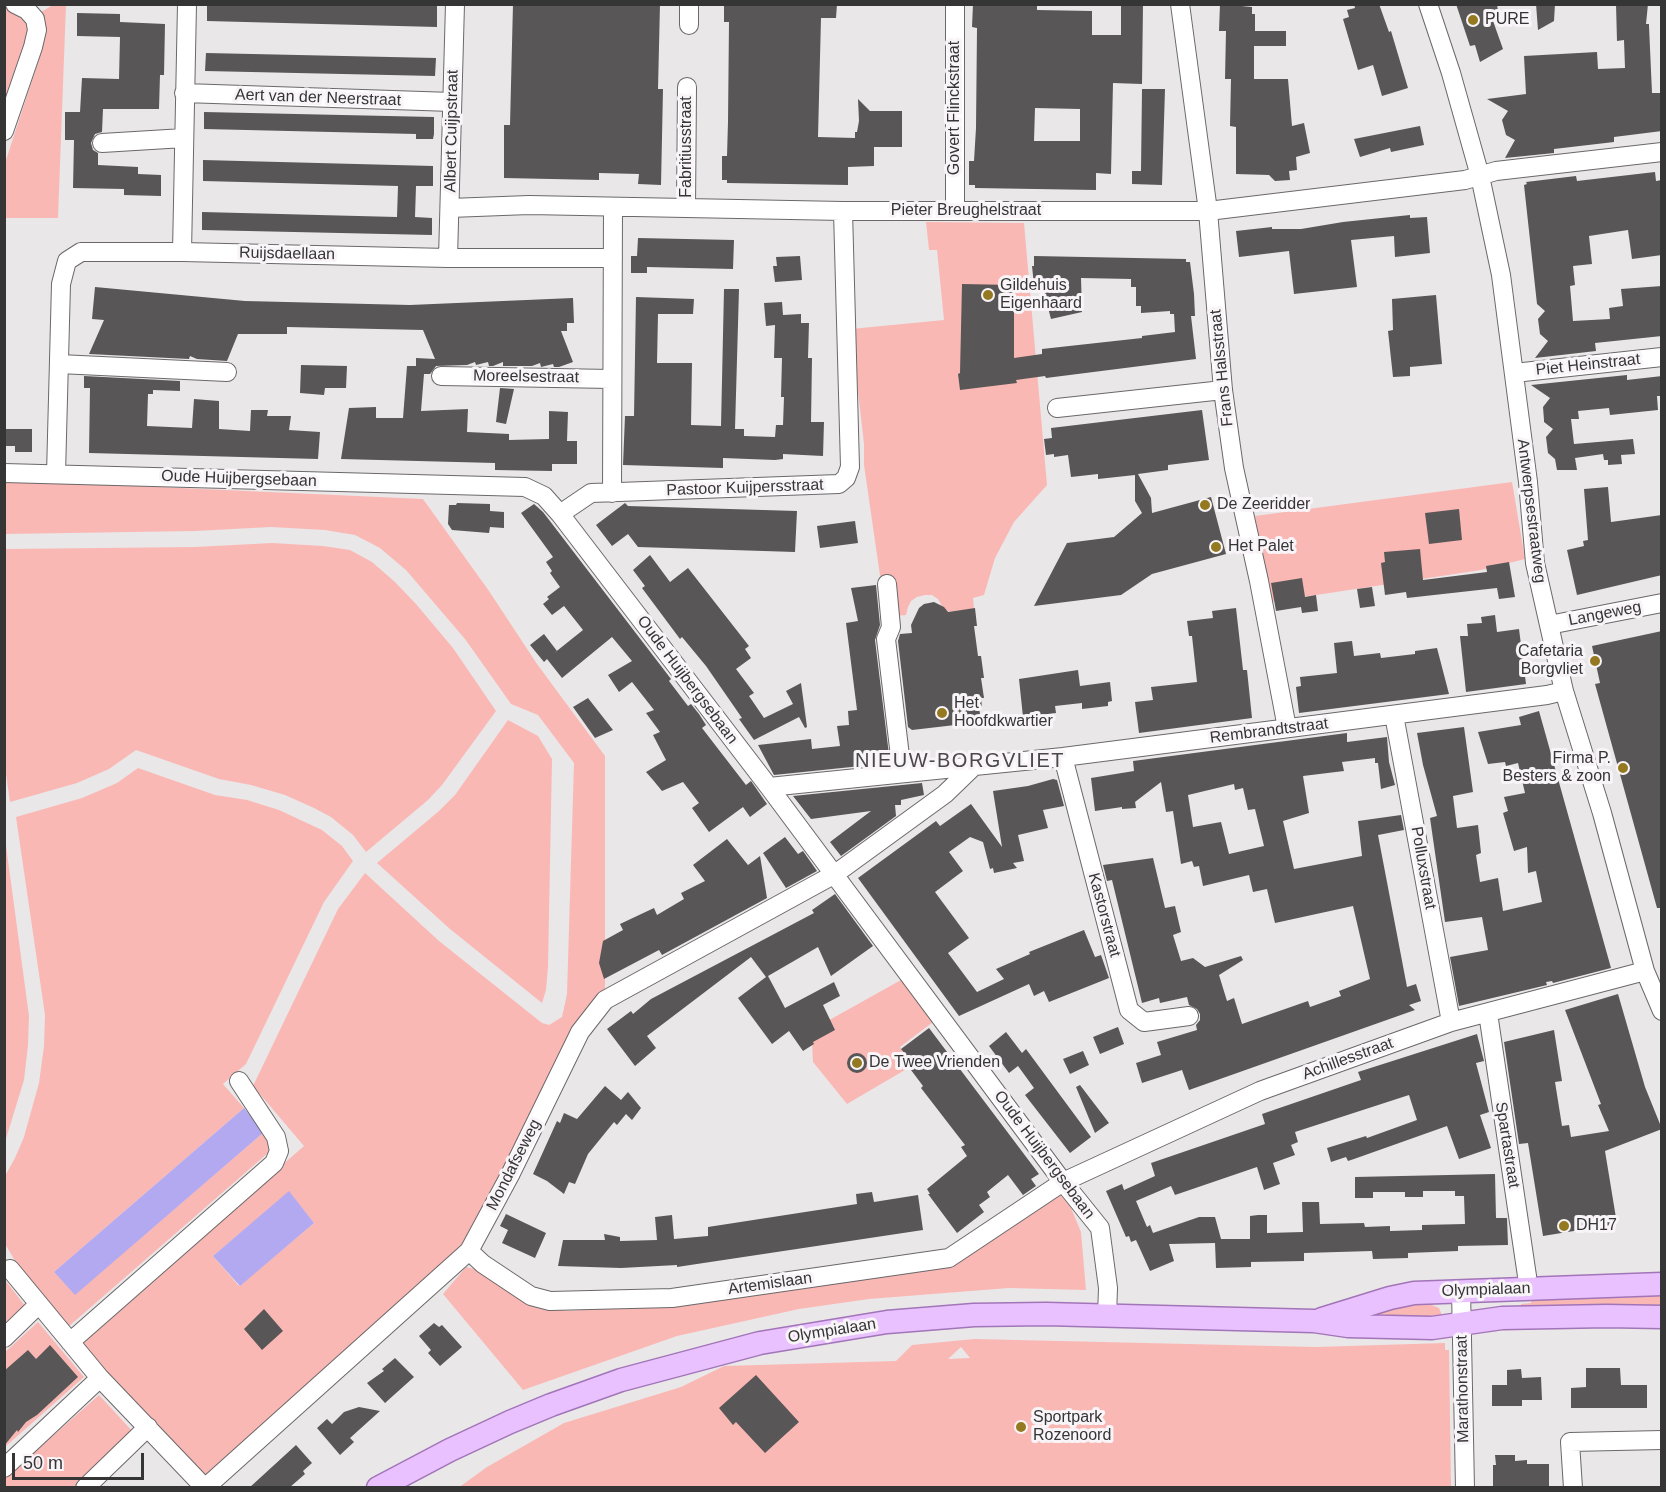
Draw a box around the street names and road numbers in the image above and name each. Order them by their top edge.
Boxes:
street label: Govert Flinckstraat [945,41,965,175]
street label: Albert Cuijpstraat [441,69,463,193]
street label: Aert van der Neerstraat [235,86,401,110]
street label: Fabritiusstraat [677,96,697,198]
street label: Pieter Breughelstraat [891,201,1041,221]
street label: Ruijsdaellaan [239,244,335,264]
street label: Frans Halsstraat [1206,309,1238,427]
street label: Piet Heinstraat [1535,350,1641,380]
street label: Moreelsestraat [473,366,579,388]
street label: Antwerpsestraatweg [1513,438,1549,584]
street label: Oude Huijbergsebaan [161,467,317,491]
street label: Pastoor Kuijpersstraat [666,476,824,500]
street label: Langeweg [1567,598,1643,630]
street label: Oude Huijbergsebaan [632,612,742,748]
street label: Rembrandtstraat [1209,714,1329,748]
street label: Polluxstraat [1406,825,1440,911]
street label: Kastorstraat [1084,871,1124,959]
street label: Achillesstraat [1300,1034,1396,1084]
street label: Oude Huijbergsebaan [989,1087,1099,1223]
street label: Spartastraat [1491,1100,1523,1190]
street label: Mondafseweg [483,1116,545,1214]
street label: Artemislaan [727,1269,813,1299]
street label: Olympialaan [1441,1279,1531,1301]
street label: Olympialaan [787,1315,877,1347]
street label: Marathonstraat [1452,1335,1474,1443]

